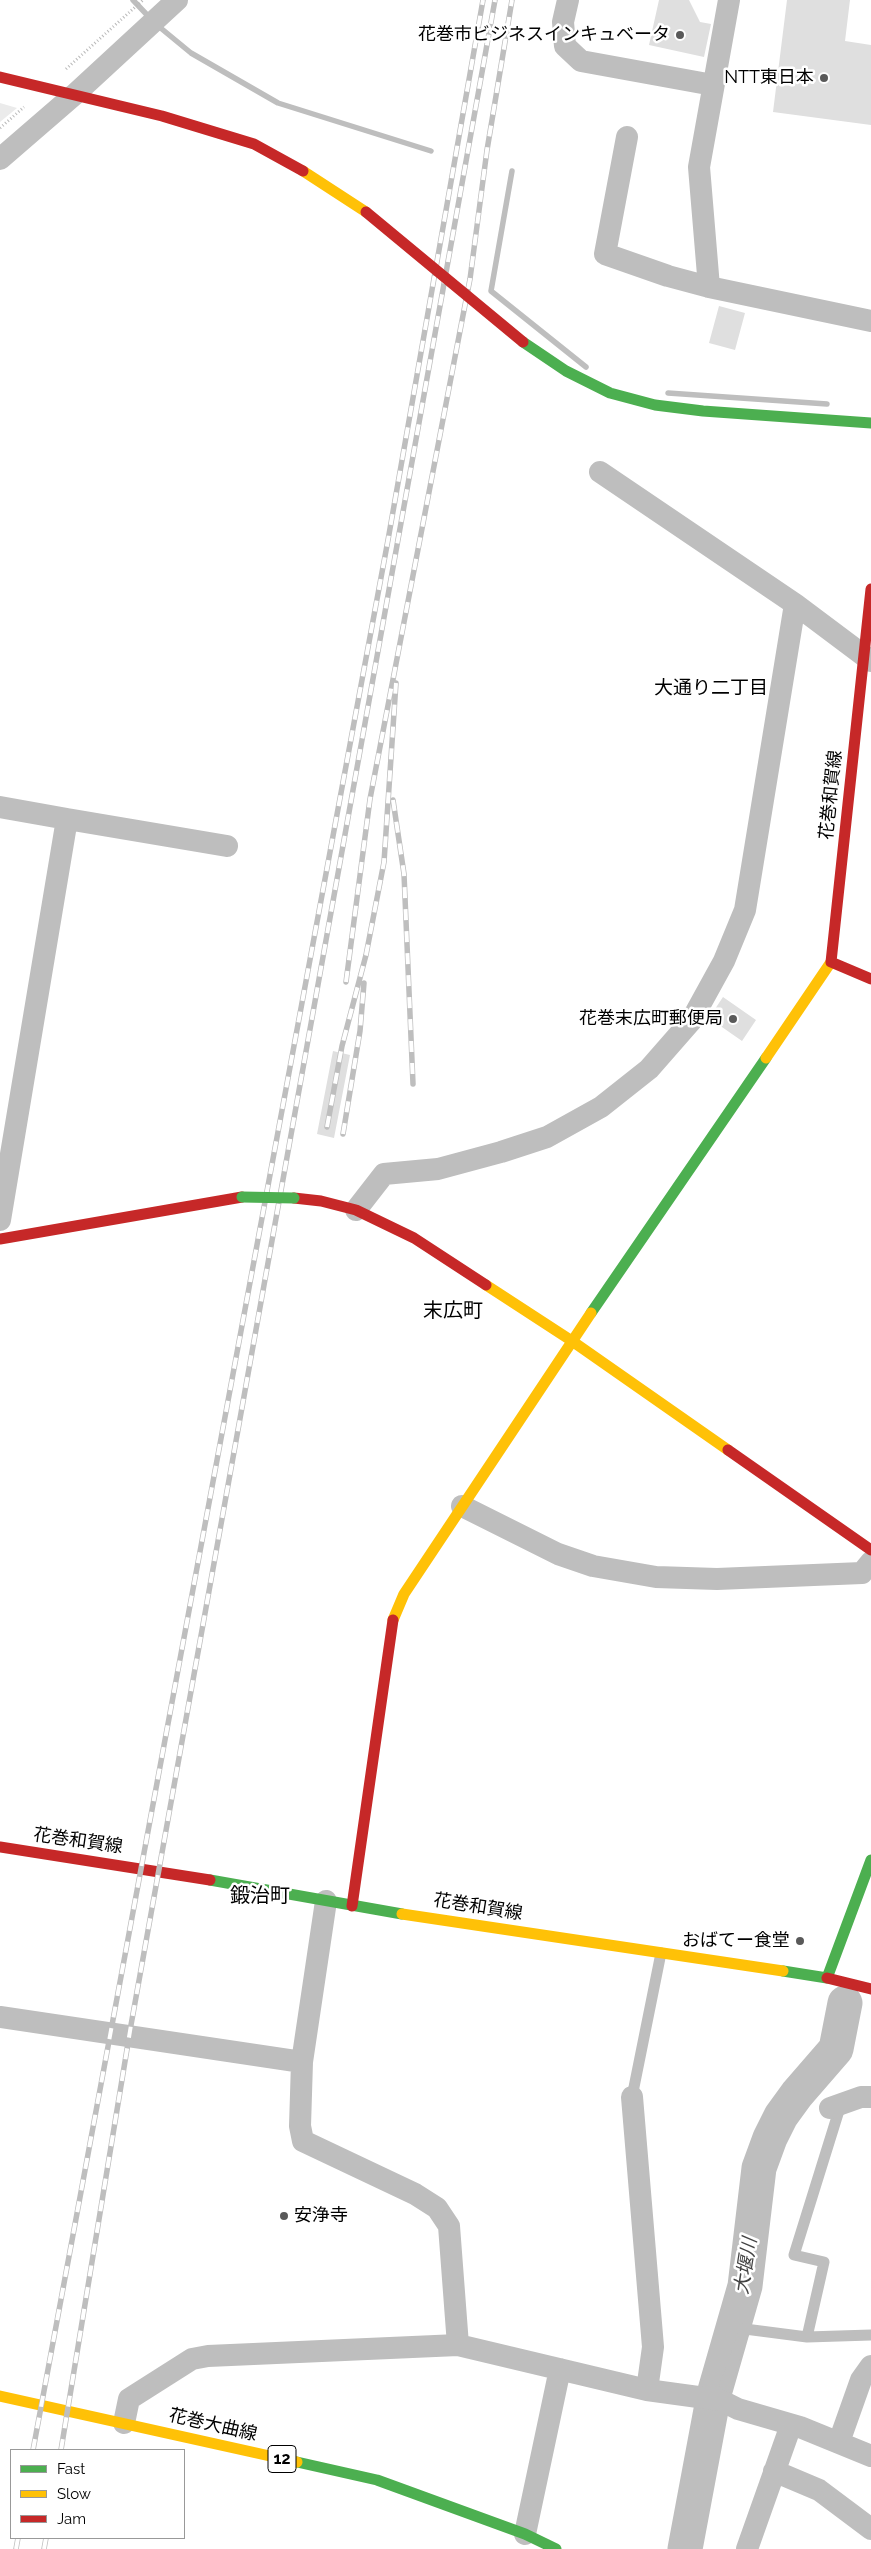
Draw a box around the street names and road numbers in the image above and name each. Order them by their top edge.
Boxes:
street label: 花巻和賀線 [816,749,846,841]
street label: 花巻和賀線 [32,1824,124,1858]
street label: 花巻和賀線 [432,1889,524,1925]
street label: 花巻大曲線 [167,2404,259,2446]
road number: 12 [268,2446,296,2472]

